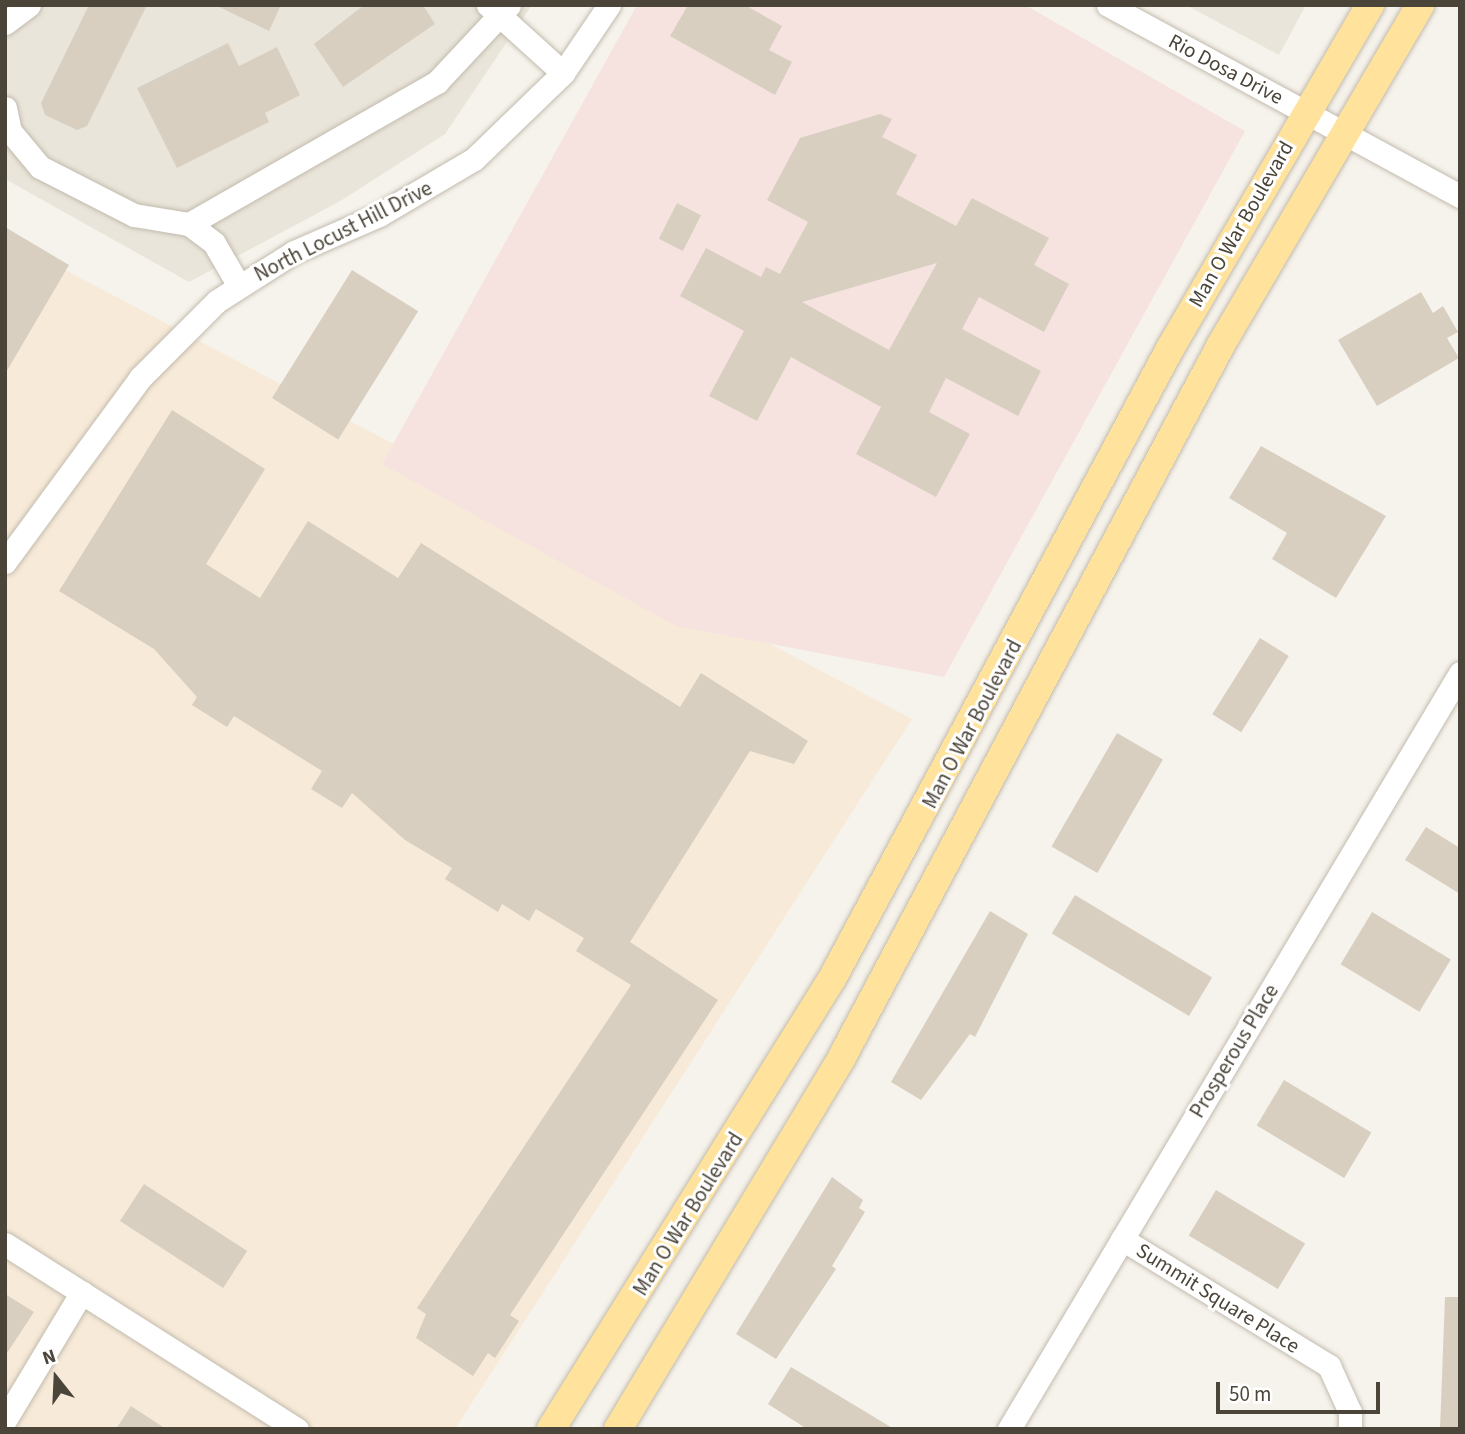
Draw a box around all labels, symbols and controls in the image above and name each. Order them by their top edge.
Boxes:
street label: Rio Dosa Drive [1164,28,1288,110]
street label: Man O War Boulevard [1183,136,1299,312]
street label: North Locust Hill Drive [250,175,436,287]
street label: Man O War Boulevard [917,635,1027,813]
street label: Prosperous Place [1184,980,1284,1122]
street label: Man O War Boulevard [628,1128,748,1300]
street label: Summit Square Place [1132,1238,1304,1358]
north arrow [21,1343,91,1413]
text: N [39,1343,60,1372]
scale bar [1220,1368,1384,1412]
text: 50 m [1229,1379,1271,1409]

